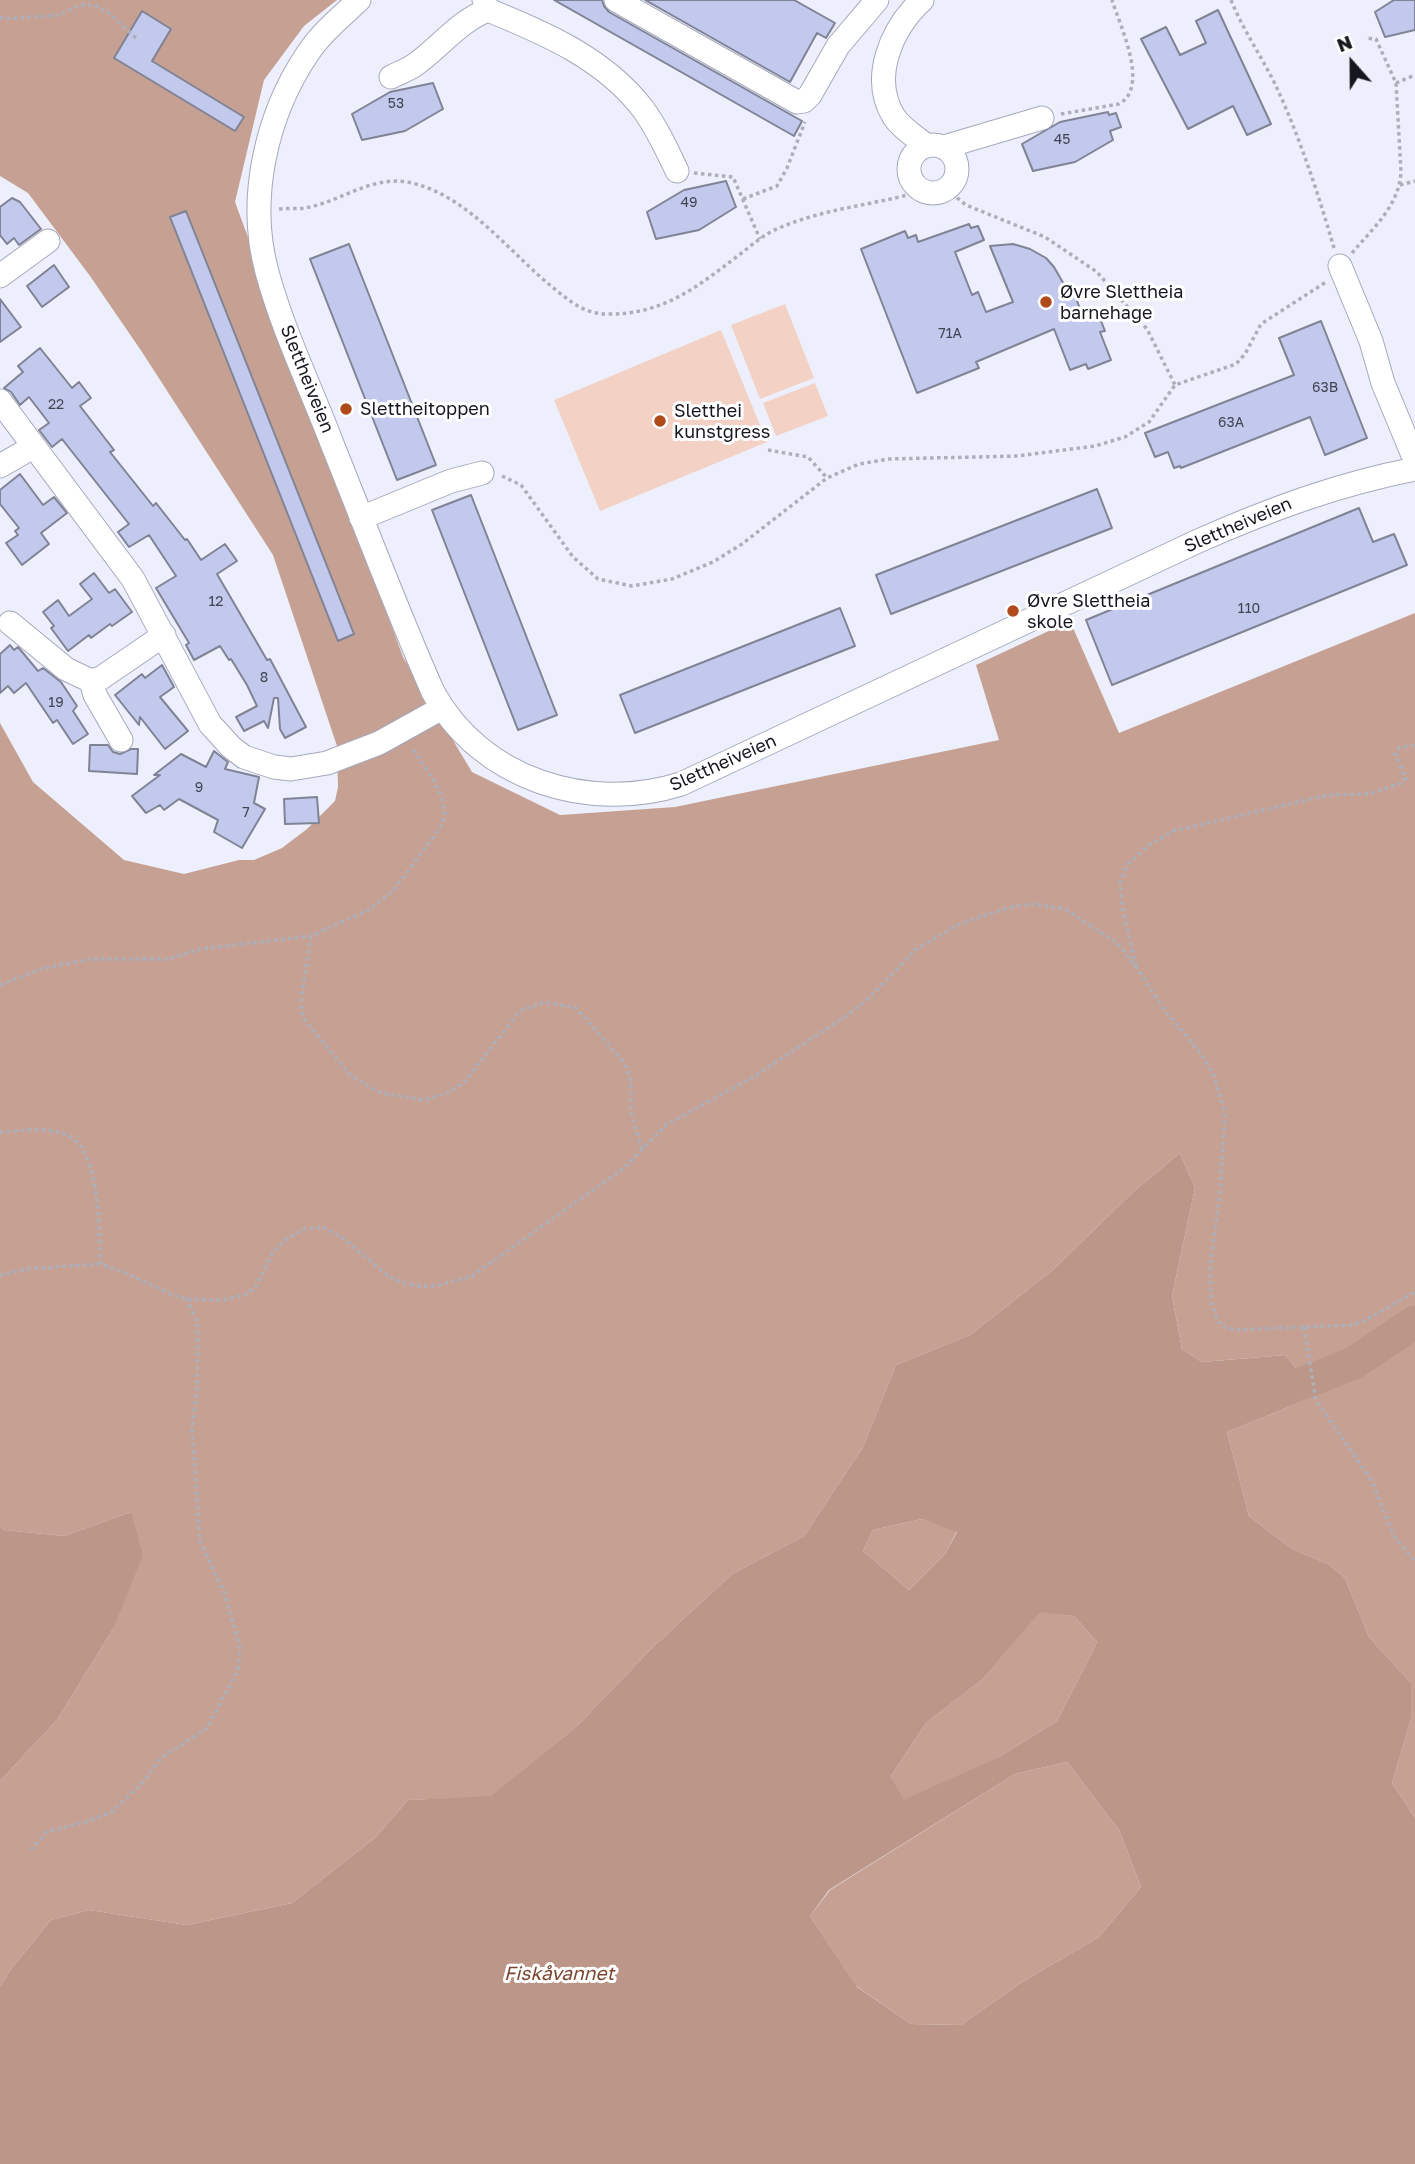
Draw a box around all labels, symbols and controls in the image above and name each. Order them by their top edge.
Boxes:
north arrow [1317,28,1387,98]
text: N [1333,30,1355,56]
house number: 53 [388,96,404,112]
house number: 45 [1054,132,1070,148]
house number: 49 [680,195,698,211]
place label: Øvre Slettheia barnehage [1060,281,1183,324]
marker: Øvre Slettheia barnehage [1038,294,1054,310]
street label: Slettheiveien [276,322,338,436]
house number: 71A [938,326,962,342]
house number: 63B [1312,380,1338,396]
house number: 22 [48,397,64,413]
place label: Slettheitoppen [360,398,490,420]
place label: Sletthei kunstgress [674,400,770,442]
marker: Slettheitoppen [338,401,354,417]
marker: Sletthei kunstgress [652,413,668,429]
house number: 63A [1218,415,1244,431]
street label: Slettheiveien [1181,493,1295,557]
place label: Øvre Slettheia skole [1027,590,1150,632]
house number: 12 [209,594,223,610]
house number: 110 [1238,601,1260,617]
marker: Øvre Slettheia skole [1005,603,1021,619]
house number: 8 [260,670,268,686]
house number: 19 [48,695,64,711]
street label: Slettheiveien [666,730,780,796]
house number: 9 [195,780,203,796]
house number: 7 [242,805,250,821]
water label: Fiskåvannet [504,1963,614,1985]

